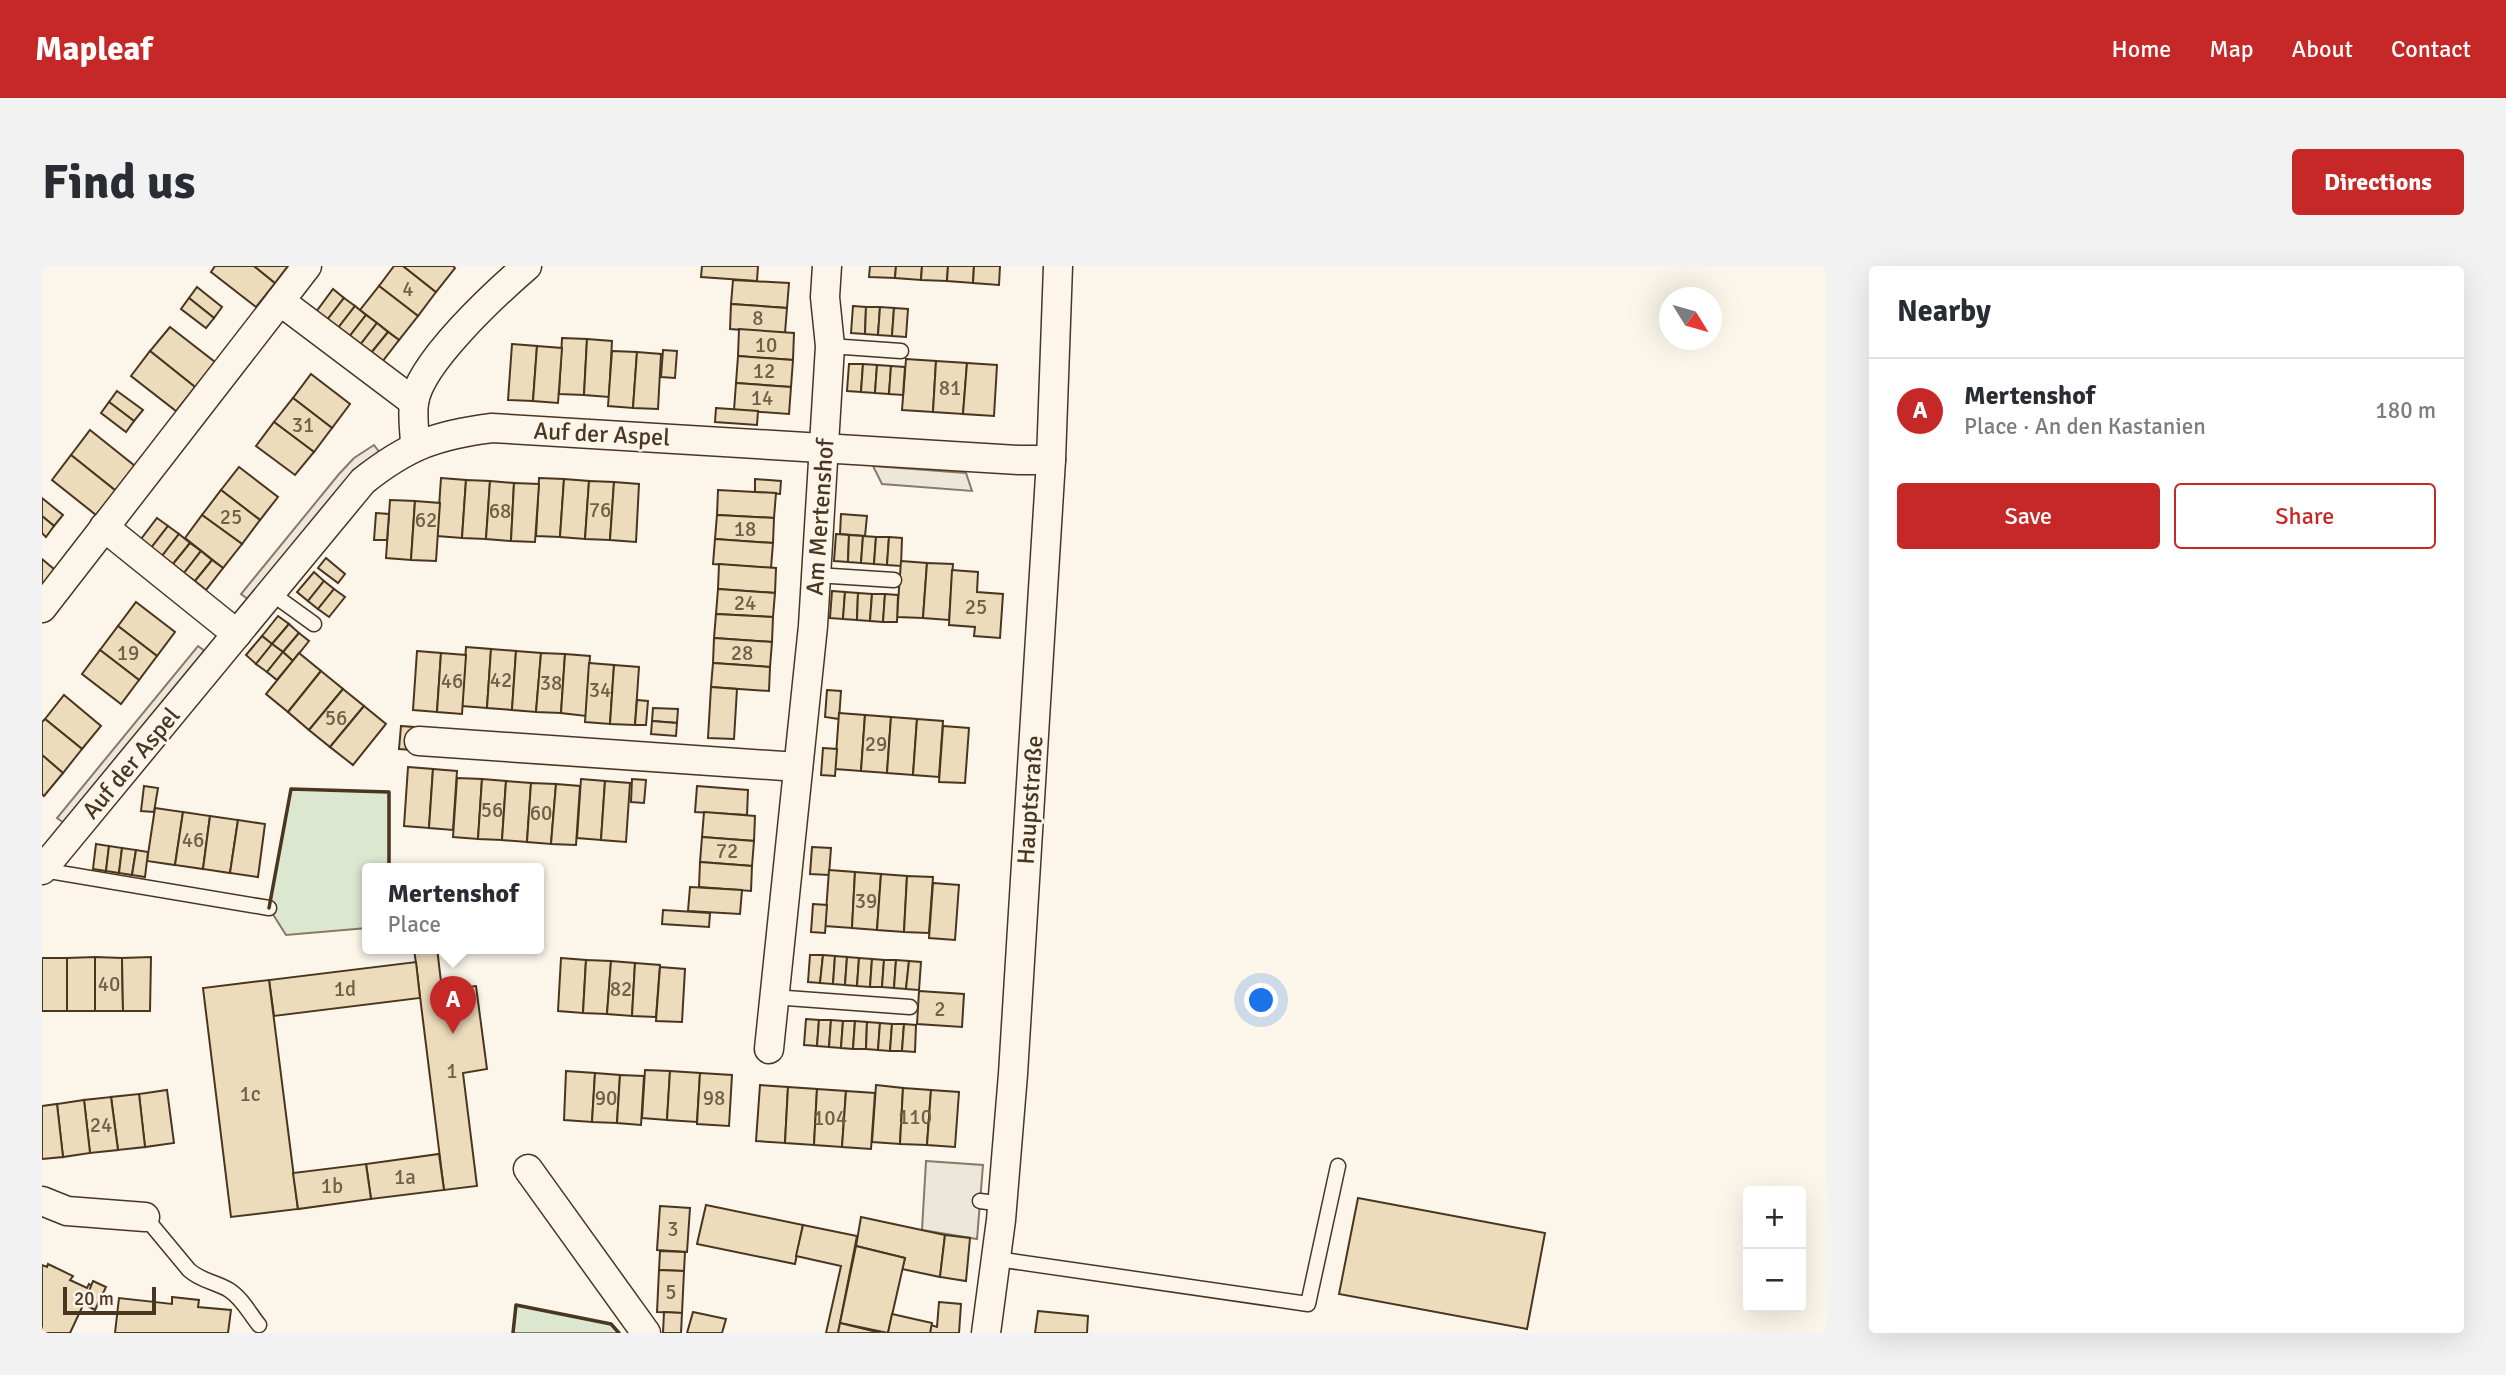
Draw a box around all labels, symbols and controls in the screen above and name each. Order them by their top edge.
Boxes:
text: Mapleaf [35,29,152,70]
text: Home [2111,34,2171,64]
text: Map [2209,34,2254,64]
text: About [2292,34,2353,64]
text: Contact [2391,34,2471,64]
button: Directions [2292,149,2464,215]
text: Find us [42,152,195,212]
house number: 4 [402,276,414,302]
north arrow [1659,287,1722,350]
text: Nearby [1897,293,1991,330]
house number: 8 [752,305,764,331]
house number: 10 [755,332,777,358]
house number: 12 [753,358,775,384]
house number: 81 [939,375,961,401]
text: Mertenshof [1964,380,2095,412]
house number: 14 [751,385,773,411]
text: A [1913,396,1927,425]
text: 180 m [2375,396,2436,425]
house number: 31 [292,412,314,438]
text: Place · An den Kastanien [1964,412,2206,441]
street label: Auf der Aspel [533,415,671,453]
street label: Am Mertenshof [800,437,841,596]
button: Save [1897,483,2160,549]
button: Share [2174,483,2436,549]
house number: 76 [589,497,611,523]
house number: 68 [489,498,511,524]
house number: 25 [220,504,242,530]
house number: 62 [415,507,437,533]
house number: 18 [734,516,756,542]
house number: 24 [734,590,756,616]
house number: 25 [965,594,987,620]
house number: 19 [117,640,139,666]
house number: 28 [731,640,753,666]
house number: 42 [490,667,512,693]
house number: 46 [441,668,463,694]
house number: 38 [540,670,562,696]
house number: 34 [589,677,611,703]
street label: Auf der Aspel [76,701,186,825]
house number: 56 [325,705,347,731]
house number: 29 [865,731,887,757]
street label: Hauptstraße [1011,734,1049,866]
house number: 56 [481,797,503,823]
house number: 60 [530,800,552,826]
house number: 46 [182,827,204,853]
house number: 72 [716,838,738,864]
popup [362,863,544,954]
text: Mertenshof [387,878,519,910]
house number: 39 [855,888,877,914]
text: Place [387,910,441,939]
house number: 40 [98,971,120,997]
house number: 1d [334,976,356,1002]
pin: A [430,976,476,1034]
house number: 82 [610,976,632,1002]
your location [1244,983,1278,1017]
house number: 2 [934,996,946,1022]
house number: 1 [446,1058,458,1084]
house number: 1c [239,1081,261,1107]
house number: 90 [595,1085,617,1111]
house number: 98 [703,1085,725,1111]
house number: 110 [898,1104,932,1130]
house number: 104 [813,1105,847,1131]
house number: 24 [90,1112,112,1138]
house number: 1a [394,1164,416,1190]
house number: 1b [321,1173,343,1199]
map controls [1743,1186,1806,1312]
button: + [1743,1186,1806,1249]
house number: 3 [667,1216,679,1242]
button: − [1743,1249,1806,1312]
house number: 5 [665,1279,677,1305]
scale bar [63,1284,156,1316]
text: 20 m [74,1287,114,1311]

